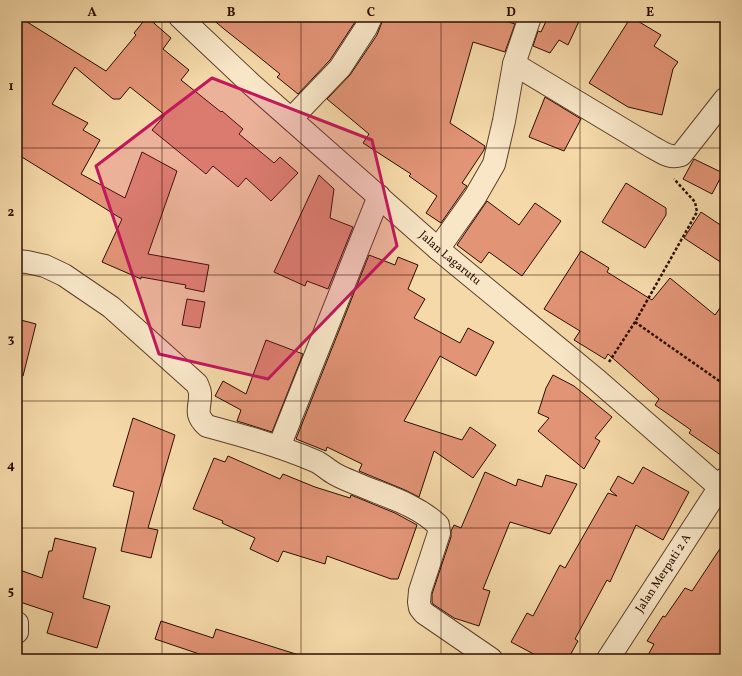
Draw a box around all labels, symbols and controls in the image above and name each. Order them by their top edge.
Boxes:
text: A [87,4,97,22]
text: B [227,4,236,22]
text: C [367,4,375,22]
text: D [506,4,516,22]
text: E [646,4,654,22]
text: 1 [8,78,14,96]
text: 2 [8,204,15,222]
street label: Jalan Lagarutu [415,228,484,289]
text: 3 [8,331,15,349]
text: 4 [7,457,15,475]
street label: Jalan Merpati 2 A [632,531,695,616]
text: 5 [8,583,14,601]

